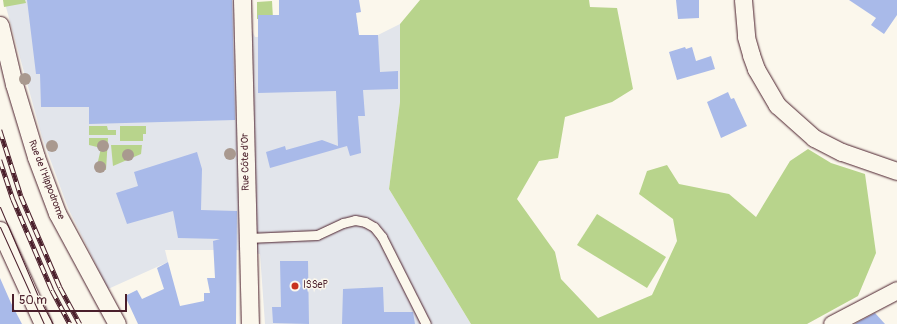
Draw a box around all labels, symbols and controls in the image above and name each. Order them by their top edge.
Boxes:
street label: Rue Côte d'Or [239,133,253,191]
street label: Rue de l'Hippodrome [25,138,67,222]
place label: ISSeP [303,280,328,292]
marker: ISSeP [290,281,300,291]
scale bar [14,286,129,312]
text: 50 m [19,293,47,308]

